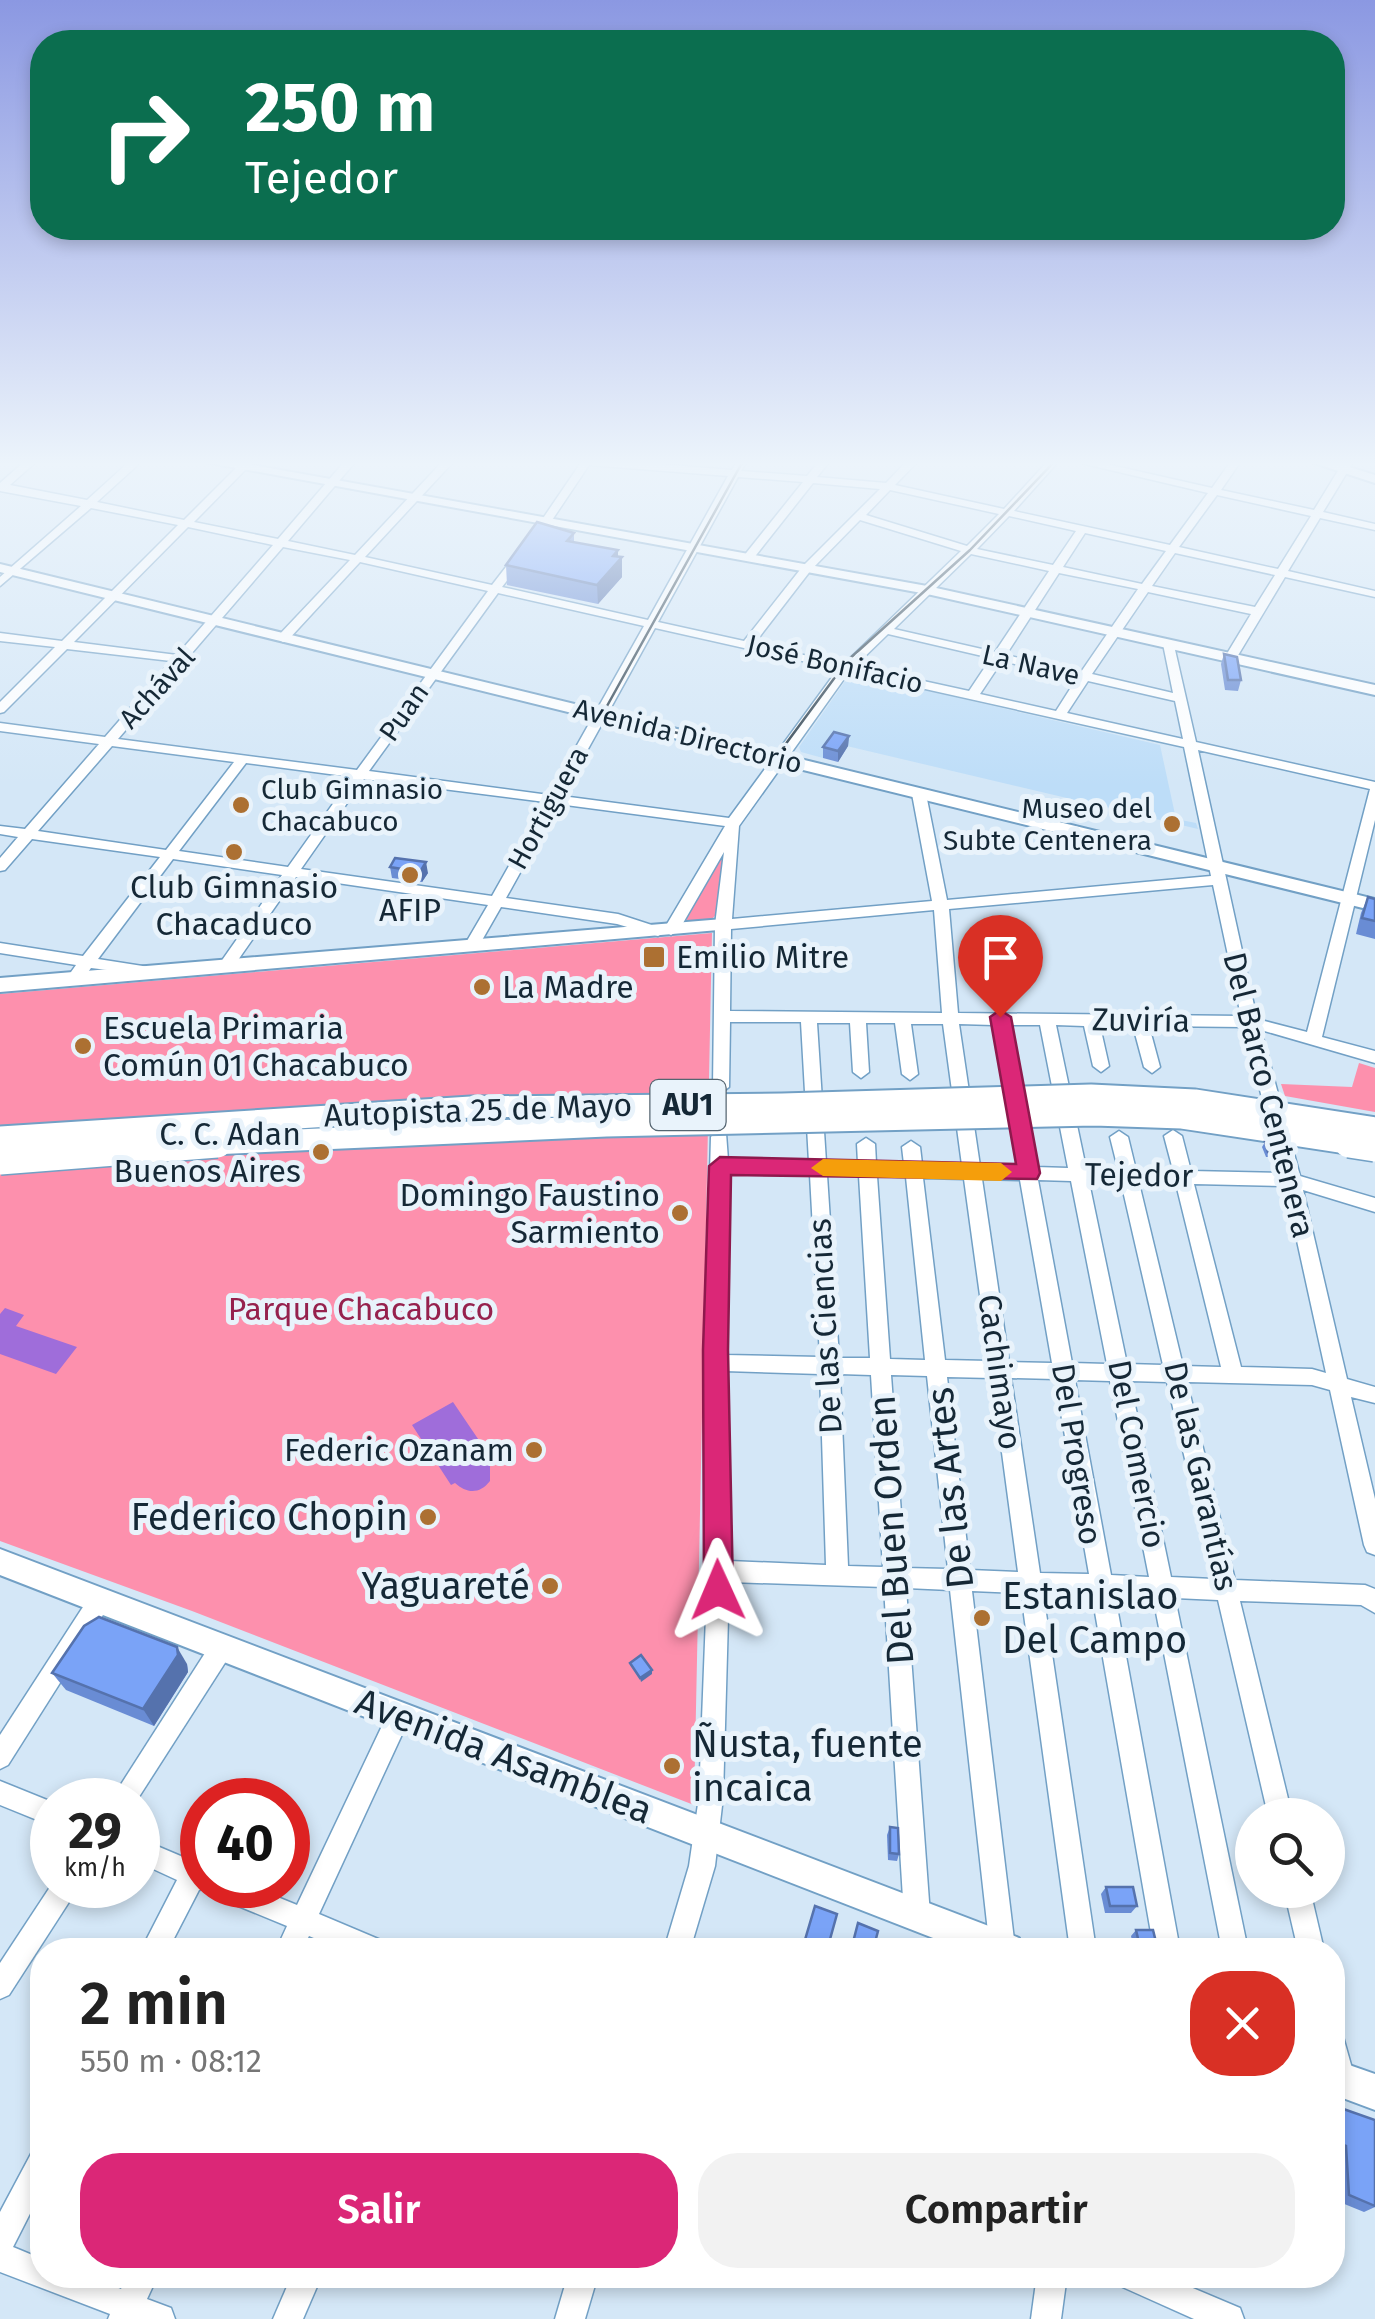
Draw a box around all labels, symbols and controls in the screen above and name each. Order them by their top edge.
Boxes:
text: 250 m [245,66,435,150]
icon: right [80,70,210,200]
text: Tejedor [245,151,398,205]
street label: José Bonifacio [744,628,926,700]
street label: La Nave [979,638,1083,692]
street label: Achával [112,641,202,735]
street label: Puan [372,677,436,747]
street label: Avenida Directorio [570,692,806,780]
street label: Hortiguera [501,741,595,875]
place label: Club Gimnasio Chacabuco [261,773,443,838]
place label: Museo del Subte Centenera [943,792,1152,857]
marker: Club Gimnasio Chacabuco [230,794,252,816]
marker: Museo del Subte Centenera [1161,813,1183,835]
marker: Club Gimnasio Chacaduco [223,841,245,863]
marker: AFIP [399,864,421,886]
place label: Club Gimnasio Chacaduco [130,868,338,943]
place label: AFIP [379,891,441,929]
pin [958,915,1043,1018]
icon: arrive [973,930,1028,985]
place label: Emilio Mitre [676,938,849,976]
marker: Emilio Mitre [641,944,667,970]
street label: Del Barco Centenera [1215,948,1323,1242]
place label: La Madre [502,968,634,1006]
marker: La Madre [471,976,493,998]
street label: Zuviría [1092,1000,1190,1040]
place label: Escuela Primaria Común 01 Chacabuco [103,1009,409,1084]
marker: Escuela Primaria Común 01 Chacabuco [72,1035,94,1057]
road number: AU1 [650,1080,726,1130]
street label: Autopista 25 de Mayo [323,1086,633,1134]
place label: C. C. Adan Buenos Aires [113,1115,301,1190]
marker: C. C. Adan Buenos Aires [310,1141,332,1163]
street label: Tejedor [1084,1155,1194,1195]
place label: Domingo Faustino Sarmiento [399,1176,660,1251]
marker: Domingo Faustino Sarmiento [669,1202,691,1224]
street label: De las Ciencias [800,1217,850,1435]
park label: Parque Chacabuco [228,1290,494,1328]
street label: Cachimayo [970,1292,1030,1452]
street label: Del Comercio [1100,1357,1174,1551]
street label: De las Garantías [1156,1358,1246,1594]
street label: Del Progreso [1044,1361,1110,1547]
street label: De las Artes [917,1385,983,1591]
street label: Del Buen Orden [859,1394,923,1666]
place label: Federic Ozanam [284,1431,514,1469]
marker: Federic Ozanam [523,1439,545,1461]
place label: Federico Chopin [131,1494,408,1540]
marker: Federico Chopin [417,1506,439,1528]
position arrow [666,1538,770,1642]
place label: Yaguareté [362,1563,530,1609]
place label: Estanislao Del Campo [1002,1573,1187,1663]
marker: Yaguareté [539,1575,561,1597]
marker: Estanislao Del Campo [971,1607,993,1629]
street label: Avenida Asamblea [349,1678,659,1834]
place label: Ñusta, fuente incaica [692,1721,923,1811]
marker: Ñusta, fuente incaica [661,1755,683,1777]
speed limit sign: 40 [180,1778,310,1908]
map controls [1235,1798,1345,1908]
button: search [1235,1798,1345,1908]
text: 29 [68,1801,122,1861]
text: km/h [64,1853,126,1883]
text: 2 min [80,1968,228,2040]
button: close [1190,1971,1295,2076]
text: 550 m · 08:12 [80,2042,262,2080]
button: Salir [80,2153,678,2268]
button: Compartir [698,2153,1295,2268]

